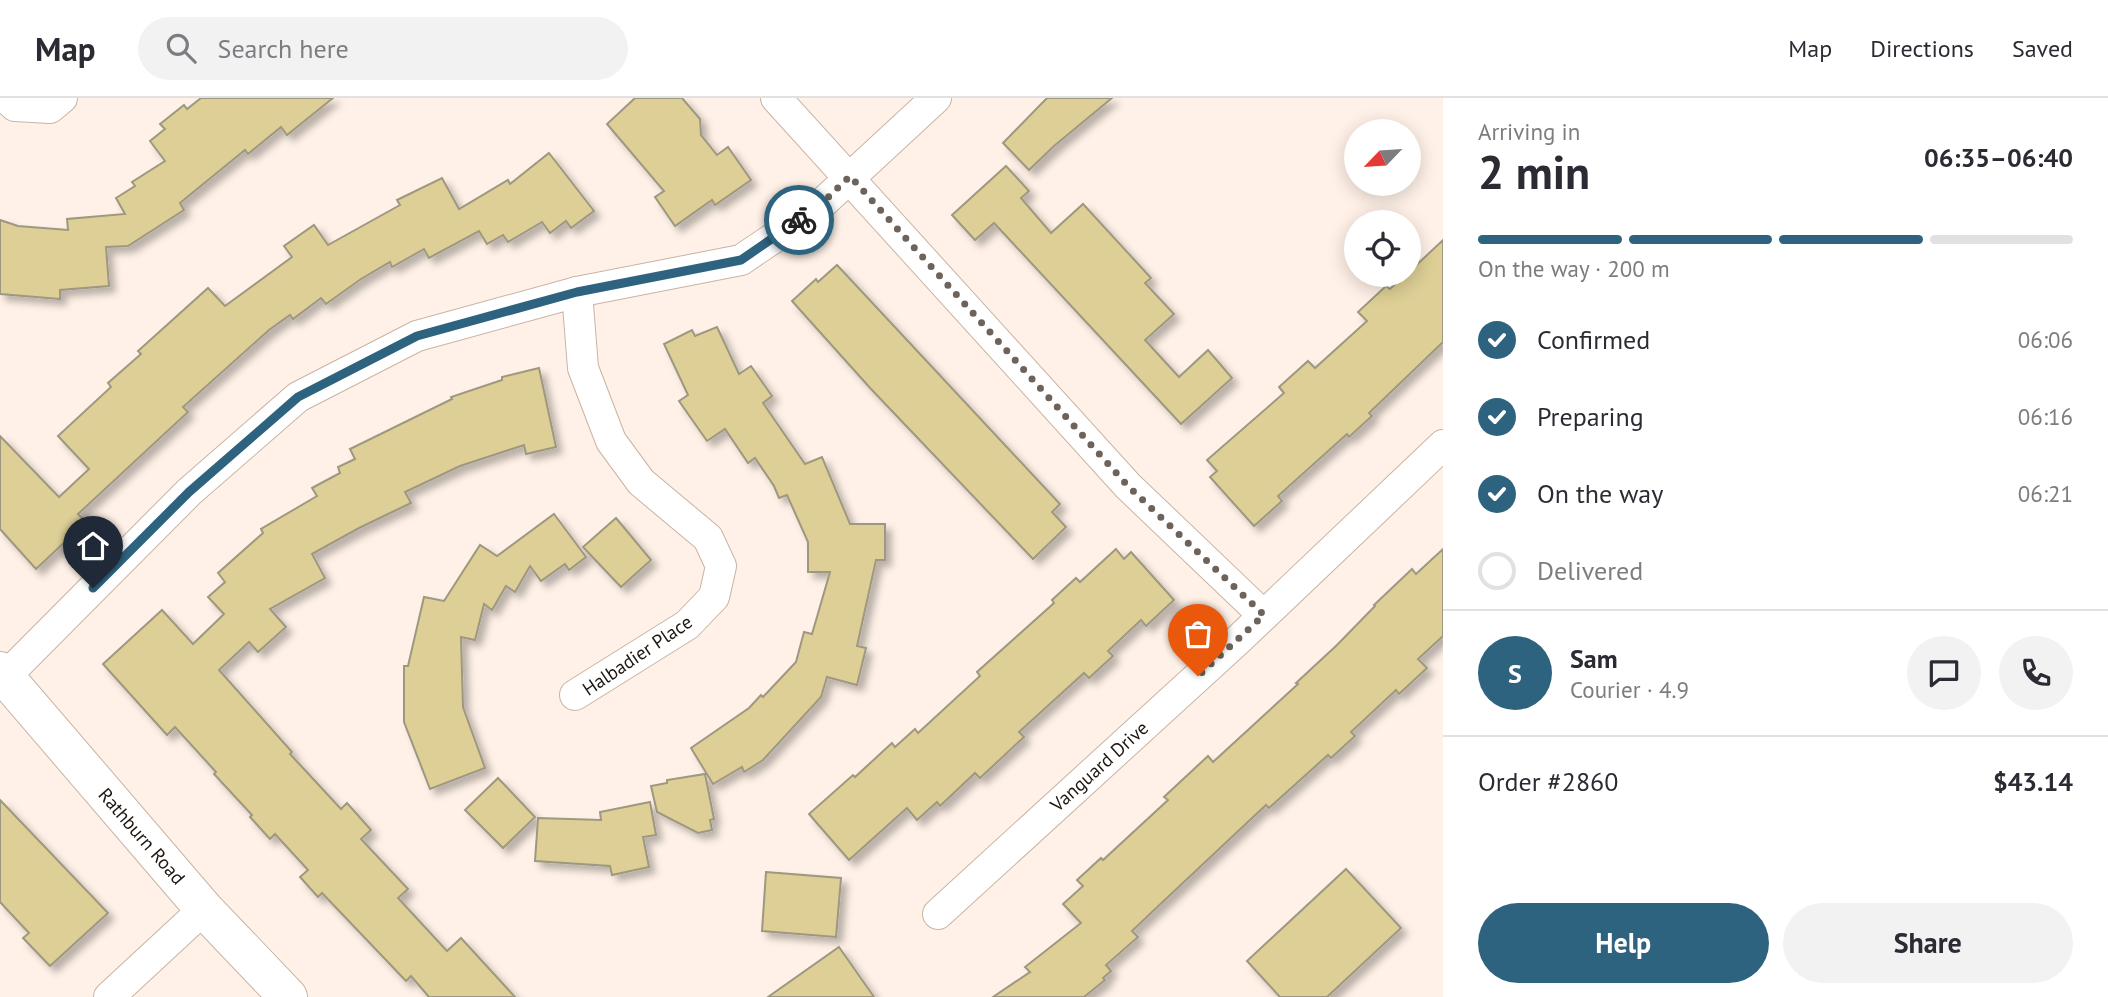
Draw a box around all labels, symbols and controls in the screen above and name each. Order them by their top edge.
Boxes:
search box [138,17,628,80]
text: Map [35,27,96,70]
icon: search [162,29,200,67]
text: Search here [218,32,349,65]
text: Map [1788,33,1832,64]
text: Directions [1870,33,1974,64]
text: Saved [2012,33,2073,64]
text: Arriving in [1478,117,1580,146]
north arrow [1344,119,1421,196]
map controls [1344,119,1421,287]
text: 06:35–06:40 [1924,141,2073,174]
text: 2 min [1478,142,1590,202]
courier [764,185,834,255]
icon: bike [780,201,818,239]
button: locate [1344,210,1421,287]
text: On the way · 200 m [1478,254,1670,283]
icon: check [1478,321,1516,359]
text: Confirmed [1537,323,1650,356]
text: 06:06 [2018,325,2073,354]
icon: check [1478,398,1516,436]
text: Preparing [1537,400,1644,433]
text: 06:16 [2018,402,2073,431]
icon: check [1478,475,1516,513]
text: On the way [1537,477,1663,510]
text: 06:21 [2018,479,2073,508]
pin [63,516,123,588]
icon: home [74,527,112,565]
text: Delivered [1537,554,1643,587]
pin [1168,604,1228,676]
street label: Halbadier Place [578,609,696,701]
icon: bag [1179,615,1217,653]
button: chat [1907,636,1981,710]
button: phone [1999,636,2073,710]
text: Sam [1570,642,1618,675]
text: S [1508,657,1522,690]
text: Courier · 4.9 [1570,675,1689,704]
street label: Vanguard Drive [1044,716,1153,817]
text: Order #2860 [1478,765,1618,798]
text: $43.14 [1993,765,2073,798]
street label: Rathburn Road [94,783,190,889]
button: Help [1478,903,1769,983]
button: Share [1783,903,2073,983]

